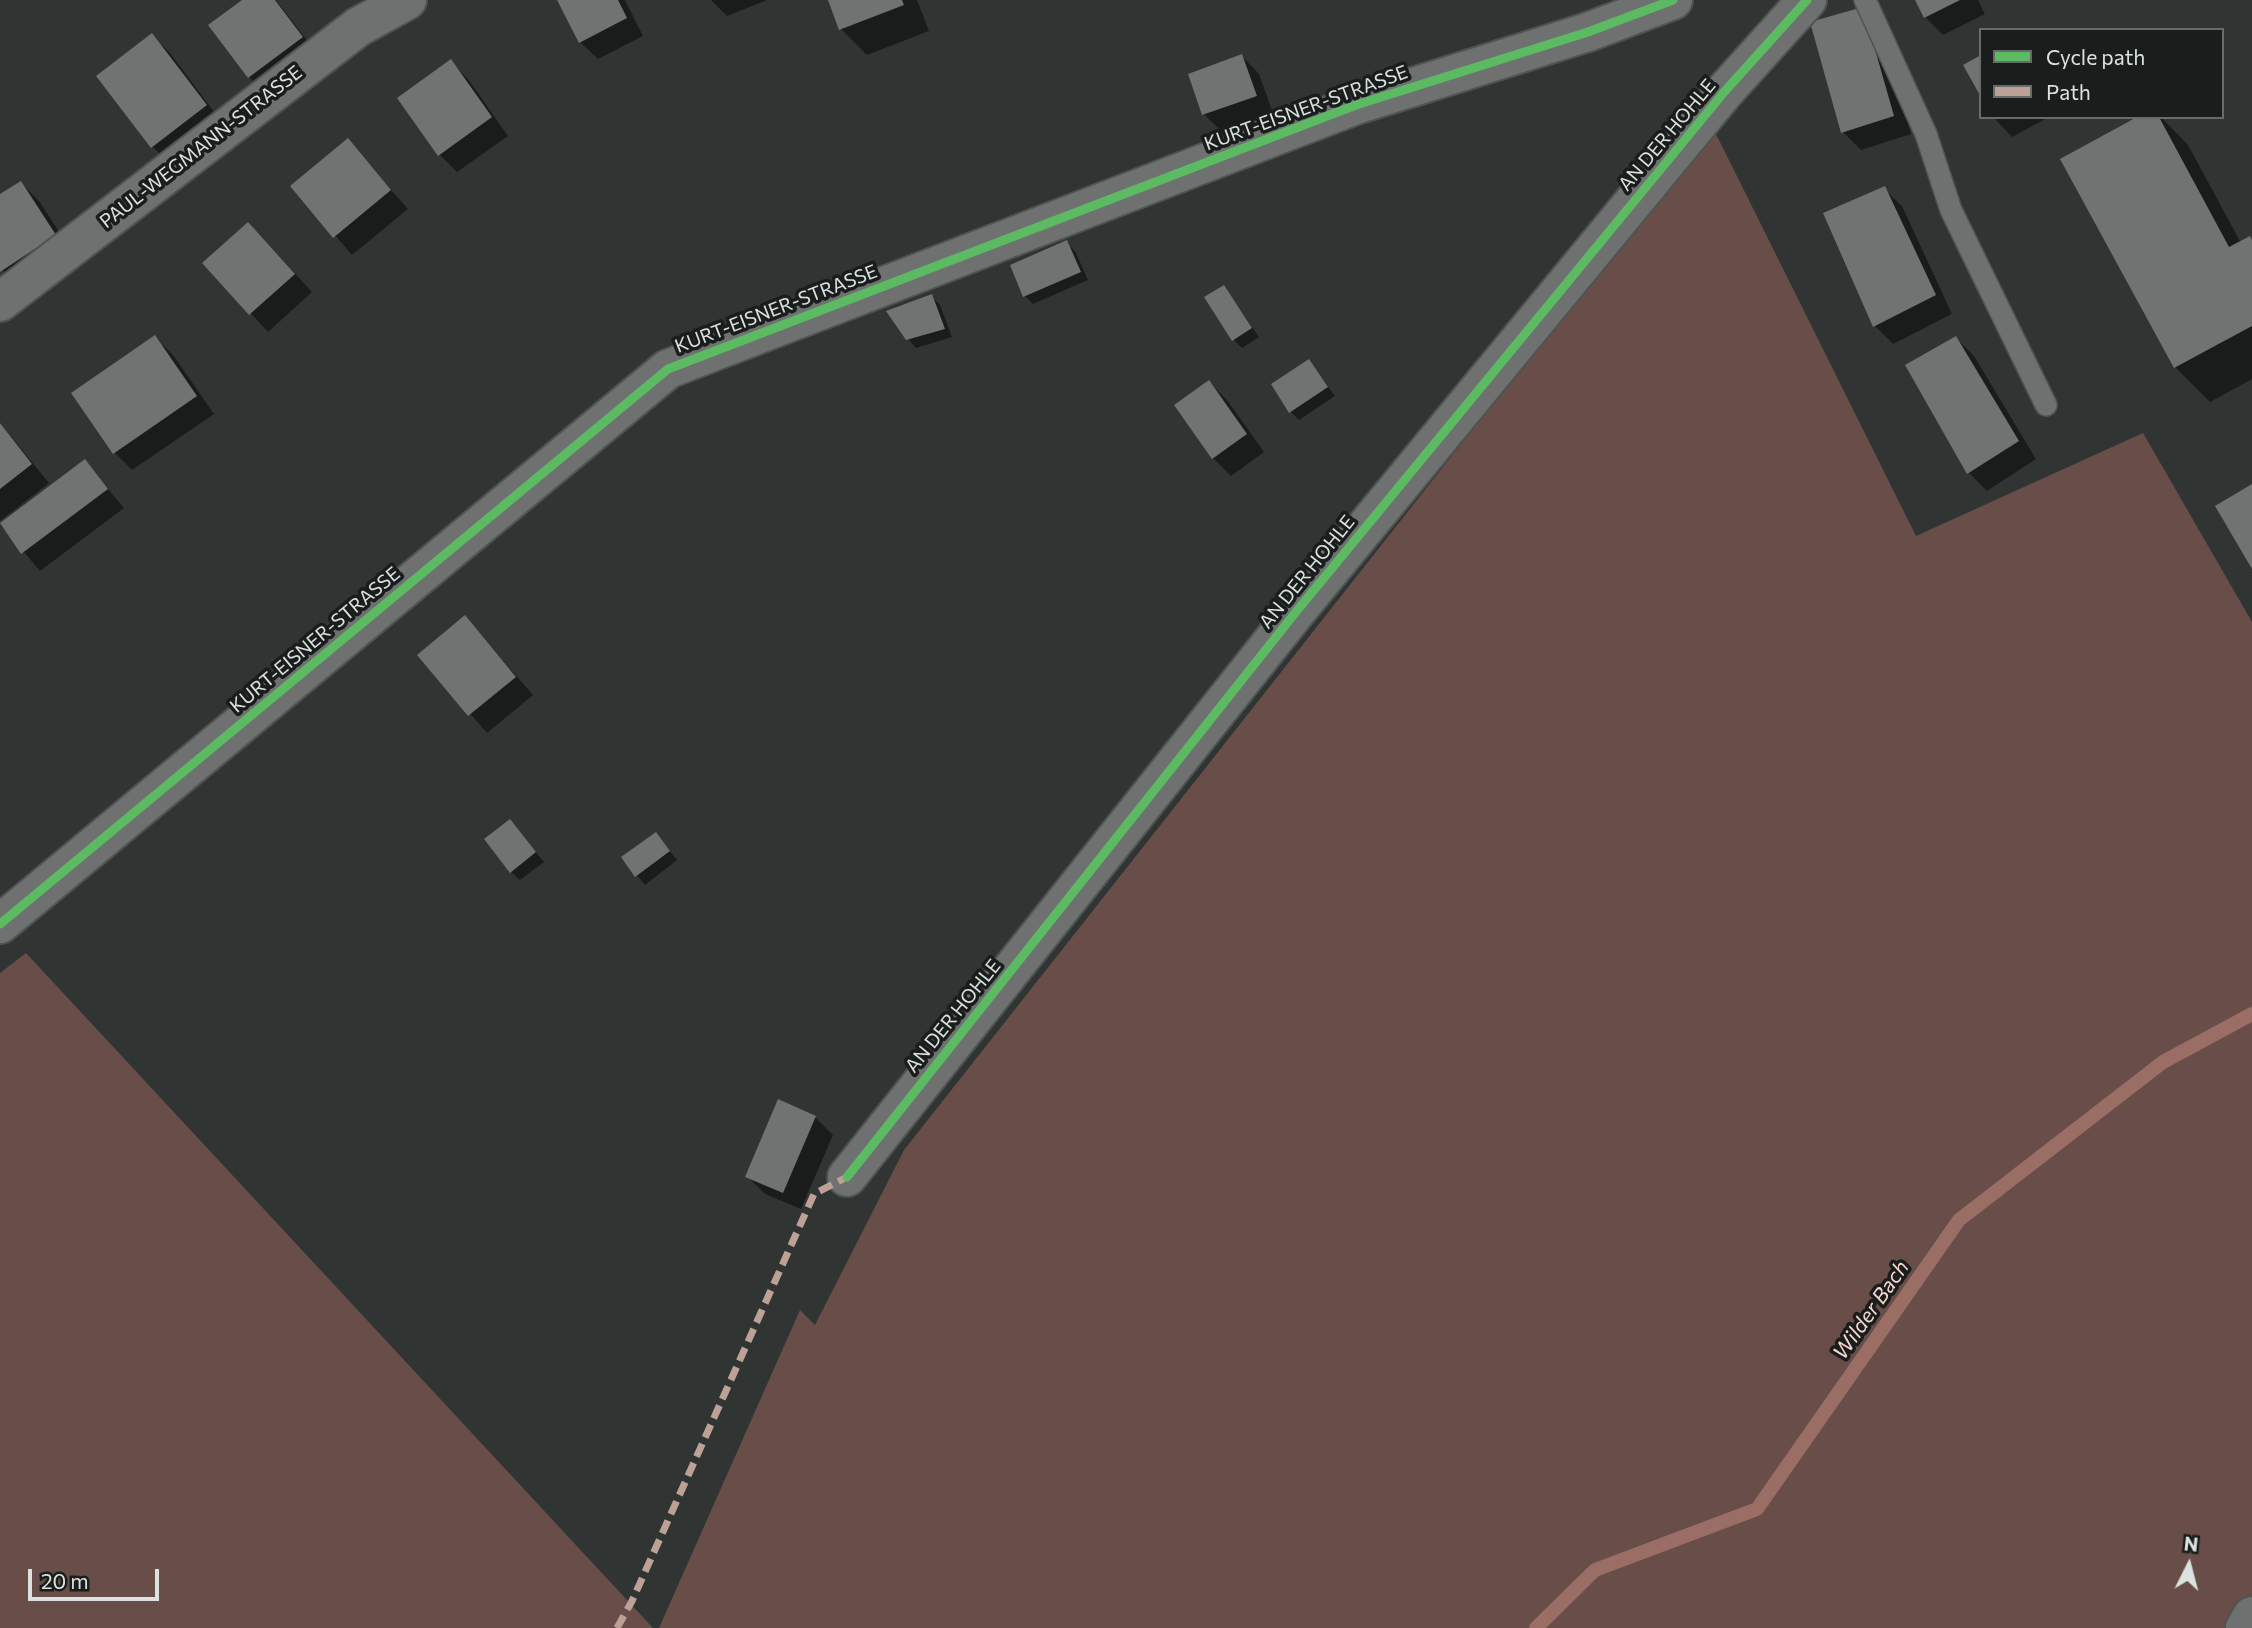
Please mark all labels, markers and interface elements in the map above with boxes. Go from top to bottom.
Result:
legend [1979,28,2224,119]
text: Cycle path [2046,44,2145,69]
street label: PAUL-WEGMANN-STRASSE [95,61,307,233]
street label: KURT-EISNER-STRASSE [1201,61,1411,155]
street label: AN DER HOHLE [1614,74,1720,196]
text: Path [2046,79,2091,104]
street label: KURT-EISNER-STRASSE [672,260,880,358]
street label: AN DER HOHLE [1254,511,1360,633]
street label: KURT-EISNER-STRASSE [225,562,405,718]
street label: AN DER HOHLE [900,955,1006,1077]
water label: Wilder Bach [1828,1256,1914,1364]
north arrow [2154,1530,2224,1600]
text: N [2183,1531,2200,1556]
scale bar [32,1554,163,1598]
text: 20 m [41,1568,89,1593]

